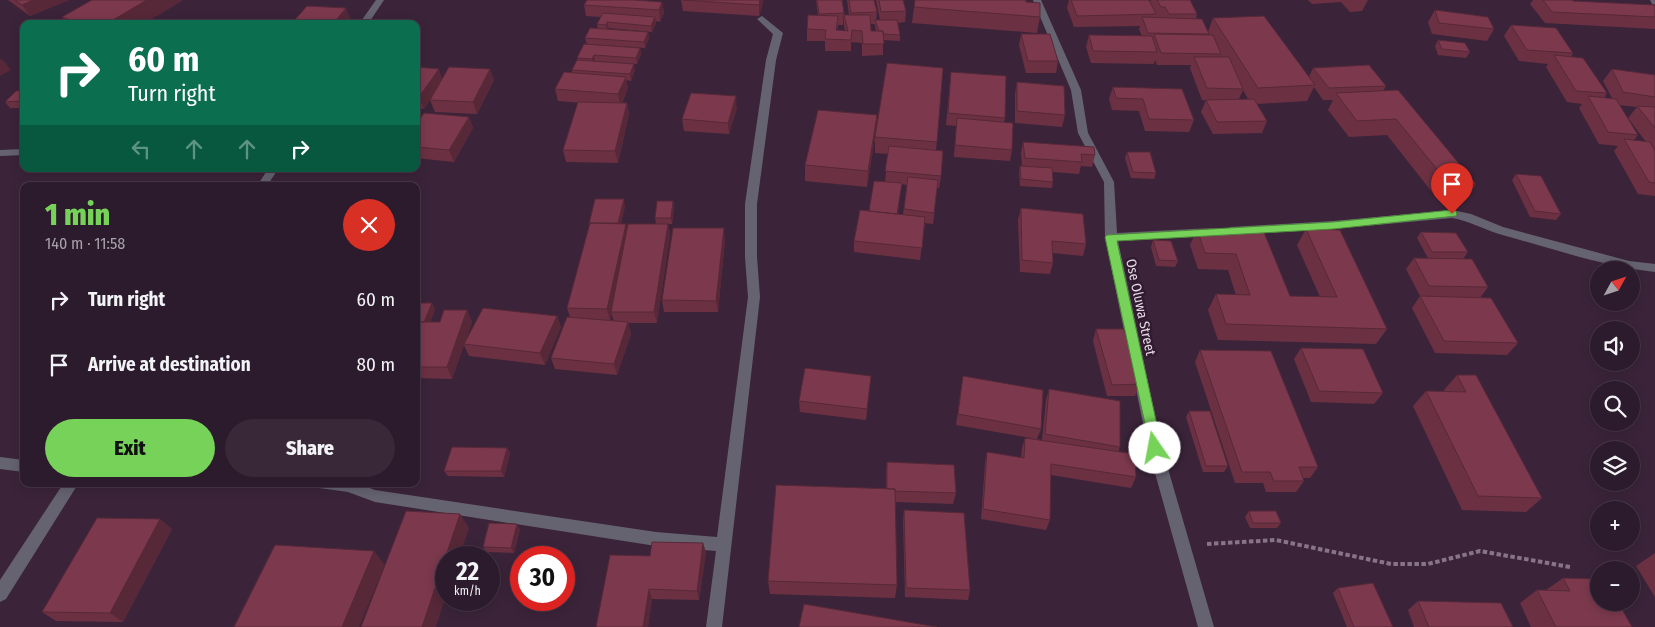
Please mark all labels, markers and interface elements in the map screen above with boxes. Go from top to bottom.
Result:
text: 60 m [128,38,199,80]
icon: right [45,40,110,105]
text: Turn right [128,80,216,107]
icon: left [127,135,155,163]
icon: ahead [180,135,208,163]
icon: ahead [233,135,261,163]
icon: right [286,135,314,163]
pin [1431,163,1473,214]
icon: arrive [1438,170,1466,198]
text: 1 min [45,197,110,233]
button: close [343,199,395,251]
text: 140 m · 11:58 [45,234,125,253]
street label: Ose Oluwa Street [1122,257,1159,357]
north arrow [1590,261,1640,311]
map controls [1590,261,1640,611]
icon: right [45,286,73,314]
text: Turn right [88,288,165,311]
text: 60 m [357,288,395,311]
button: sound [1590,321,1640,371]
icon: arrive [45,351,73,379]
text: Arrive at destination [88,353,251,376]
text: 80 m [357,353,395,376]
button: search [1590,381,1640,431]
button: Exit [45,419,215,477]
button: Share [225,419,395,477]
position arrow [1128,421,1180,473]
button: layers [1590,441,1640,491]
button: + [1590,501,1640,551]
speed limit sign: 30 [510,546,575,611]
text: 22 [456,557,479,587]
button: − [1590,561,1640,611]
text: km/h [454,584,481,598]

